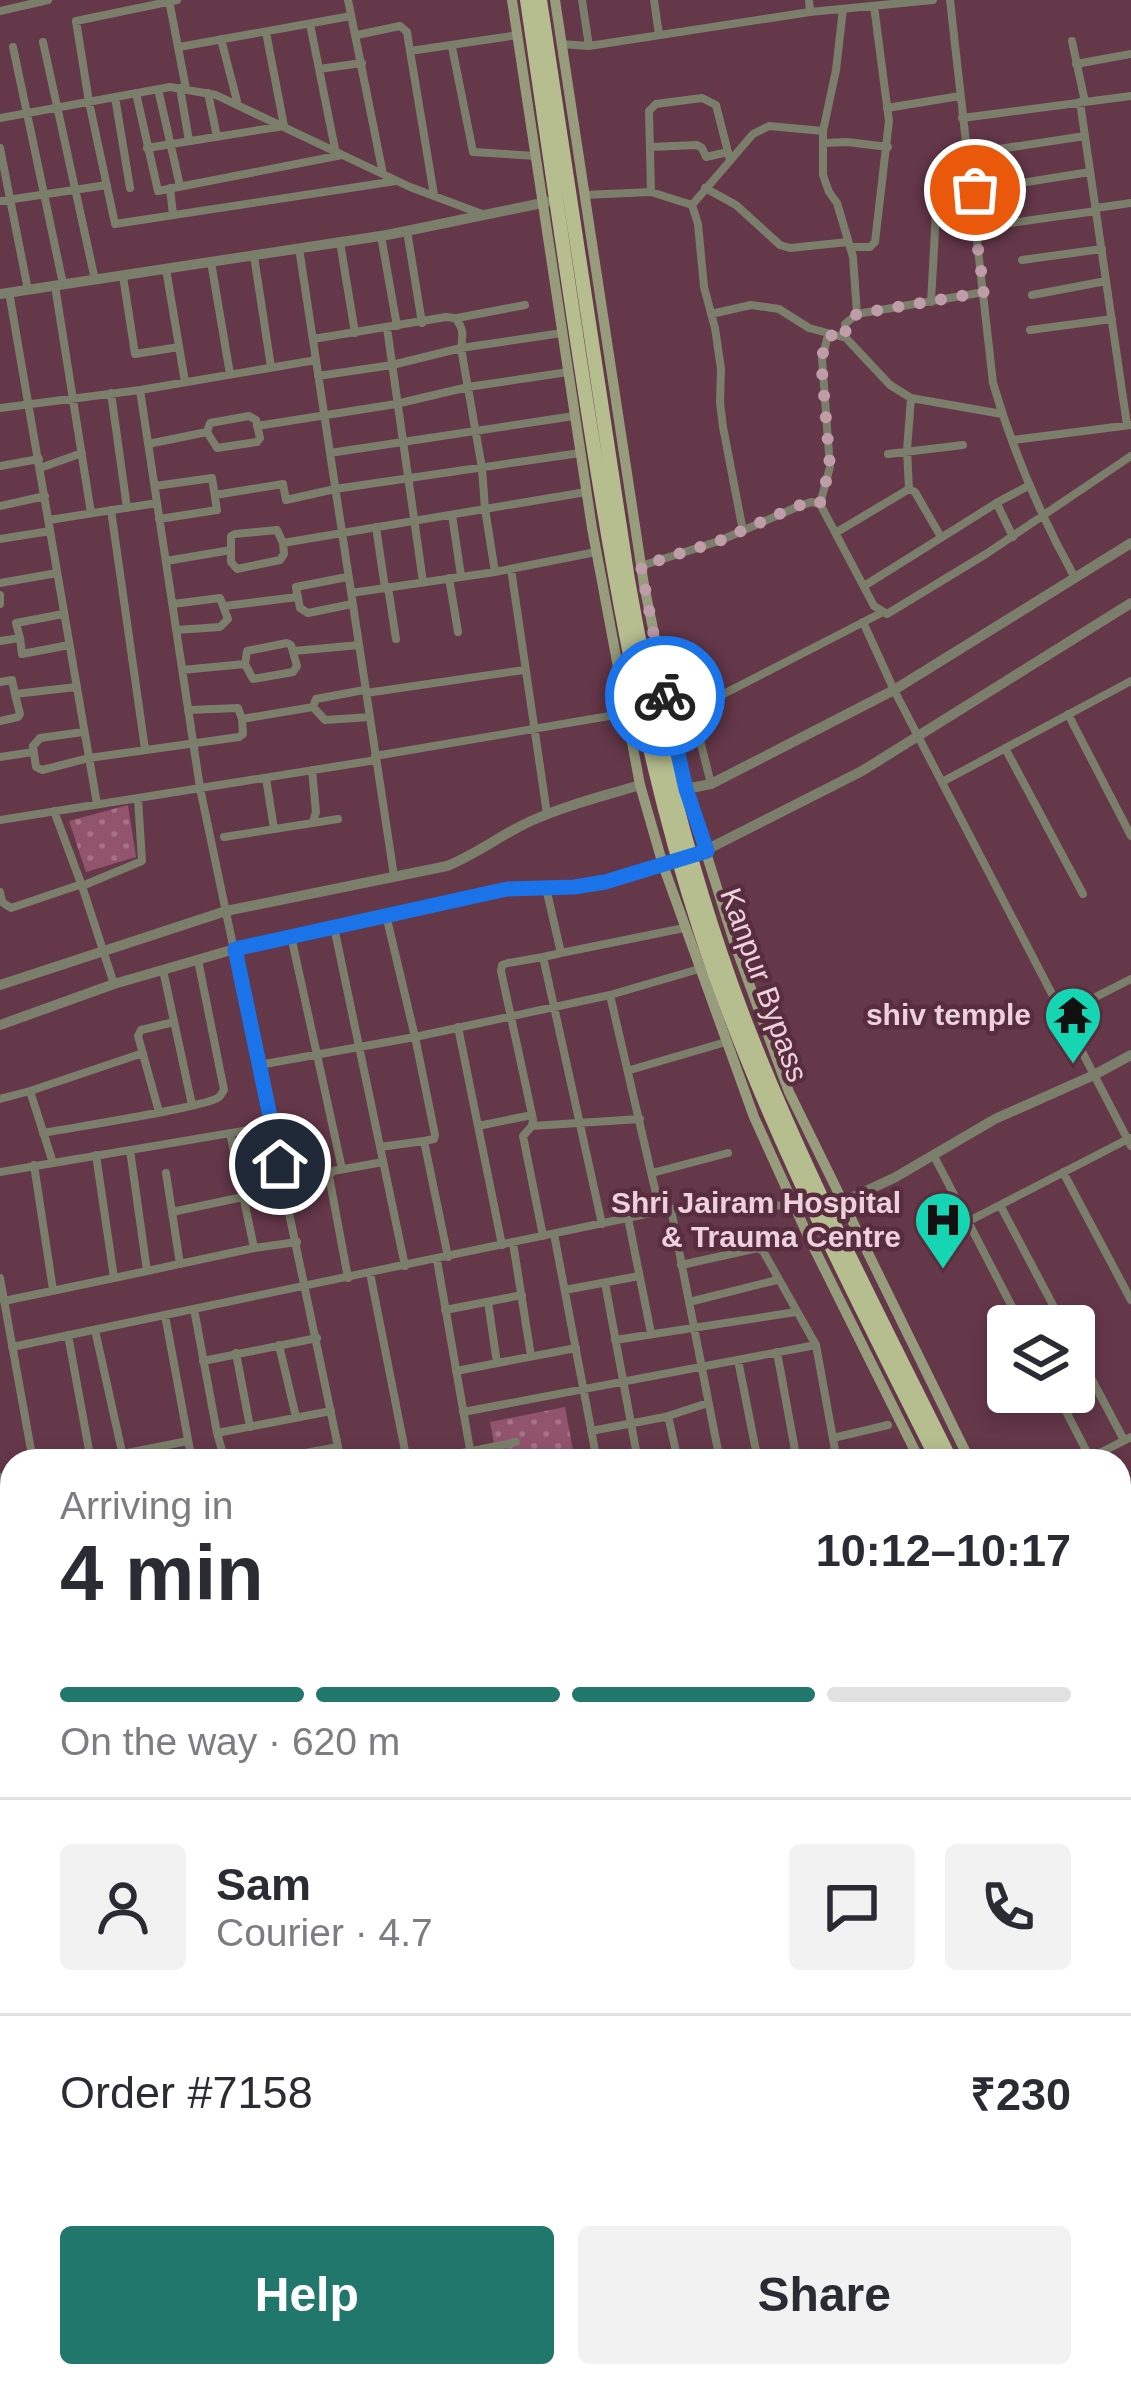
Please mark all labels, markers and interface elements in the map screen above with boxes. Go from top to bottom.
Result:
pin [924,139,1026,241]
icon: bag [942,157,1008,223]
courier [605,636,725,756]
icon: bike [632,663,698,729]
street label: Kanpur Bypass [714,884,815,1086]
temple icon: shiv temple [1042,984,1104,1066]
place label: shiv temple [866,998,1031,1031]
pin [229,1113,331,1215]
icon: home [247,1131,313,1197]
place label: Shri Jairam Hospital & Trauma Centre [611,1186,901,1253]
hospital icon: Shri Jairam Hospital & Trauma Centre [912,1189,974,1271]
map controls [987,1305,1095,1413]
button: layers [987,1305,1095,1413]
text: Arriving in [60,1484,233,1527]
text: 10:12–10:17 [816,1525,1071,1576]
text: 4 min [60,1529,264,1617]
text: On the way · 620 m [60,1720,400,1763]
button: person [60,1844,186,1970]
button: chat [789,1844,915,1970]
button: phone [945,1844,1071,1970]
text: Sam [216,1859,311,1910]
text: Courier · 4.7 [216,1911,433,1954]
text: Order #7158 [60,2067,313,2118]
text: ₹230 [970,2069,1071,2120]
button: Help [60,2226,554,2364]
button: Share [578,2226,1071,2364]

